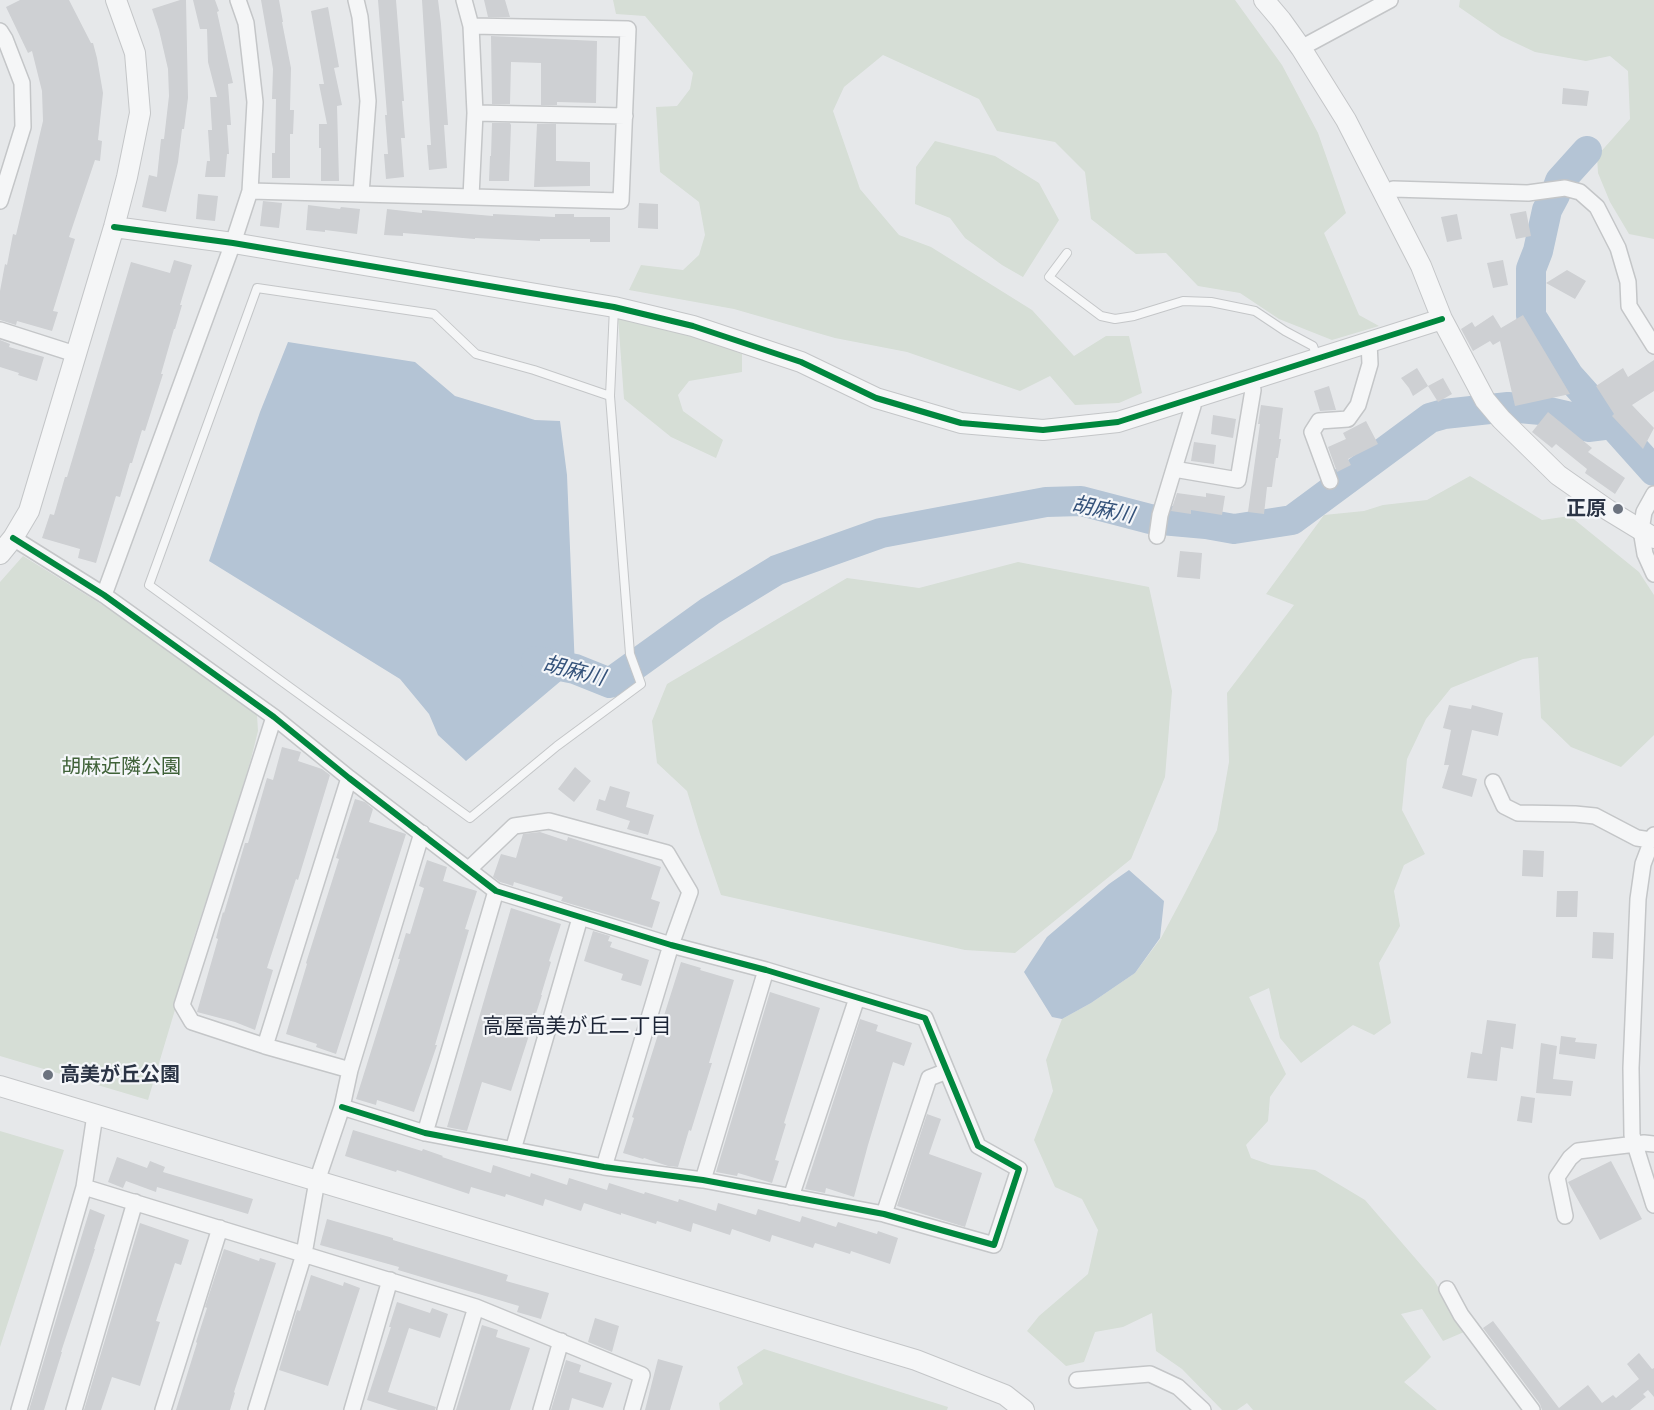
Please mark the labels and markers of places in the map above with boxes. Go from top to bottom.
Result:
place label: 正原 [1566,497,1606,521]
marker: 正原 [1611,502,1625,516]
place label: 高美が丘公園 [60,1063,180,1087]
marker: 高美が丘公園 [41,1068,55,1082]

